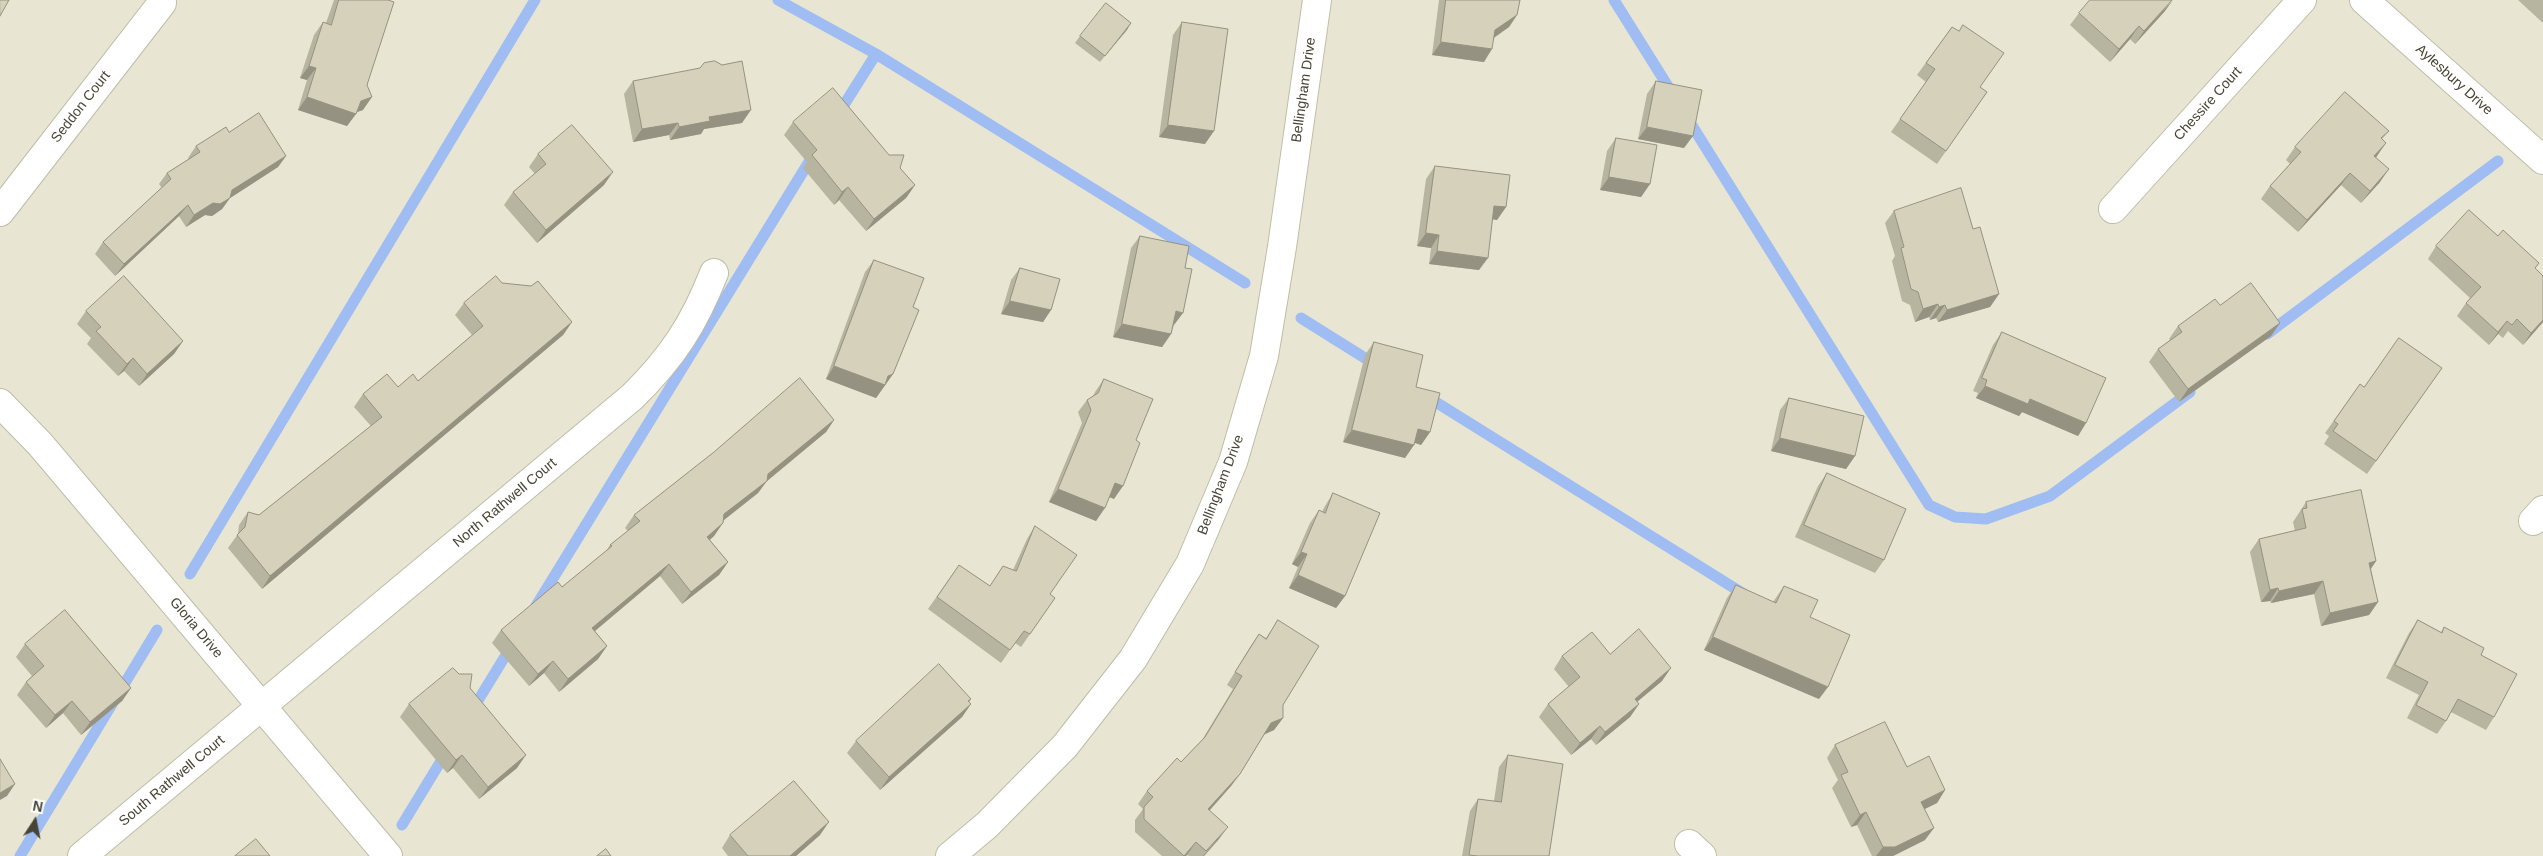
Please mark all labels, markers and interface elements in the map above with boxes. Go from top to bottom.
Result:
street label: Bellingham Drive [1288,36,1320,144]
street label: Aylesbury Drive [2412,41,2496,119]
street label: Chessire Court [2171,64,2245,144]
street label: Seddon Court [48,68,114,146]
street label: Bellingham Drive [1194,433,1248,537]
street label: North Rathwell Court [450,455,560,551]
street label: Gloria Drive [166,594,226,662]
street label: South Rathwell Court [116,732,228,830]
north arrow [10,796,60,846]
text: N [31,797,44,815]

